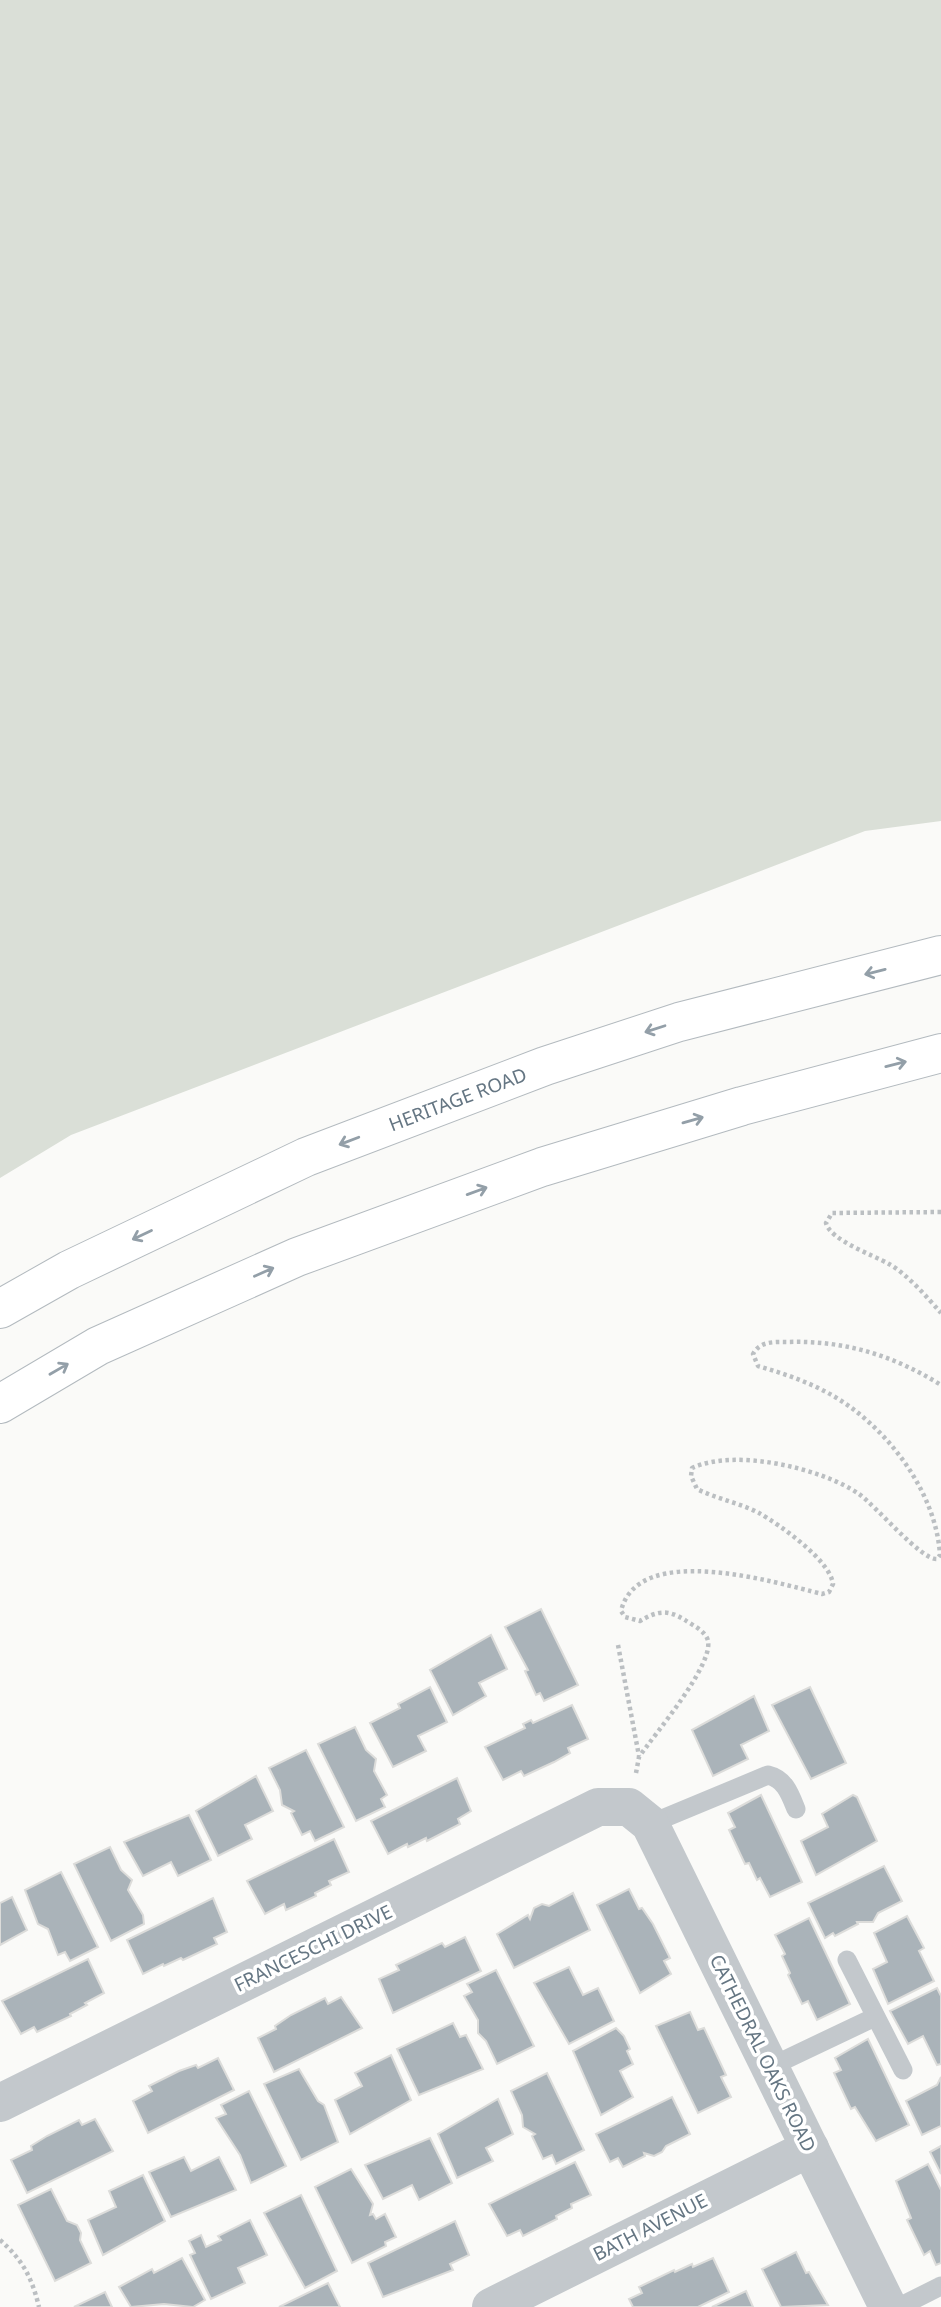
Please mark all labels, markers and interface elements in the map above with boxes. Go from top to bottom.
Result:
one-way arrow [864,966,887,979]
one-way arrow [644,1024,666,1037]
one-way arrow [884,1057,907,1070]
street label: HERITAGE ROAD [385,1061,530,1137]
one-way arrow [682,1113,704,1126]
one-way arrow [339,1136,361,1148]
one-way arrow [465,1184,487,1196]
one-way arrow [132,1229,153,1242]
one-way arrow [253,1265,275,1278]
one-way arrow [48,1362,69,1375]
street label: FRANCESCHI DRIVE [230,1898,396,1998]
street label: CATHEDRAL OAKS ROAD [704,1950,822,2156]
street label: BATH AVENUE [588,2187,712,2267]

